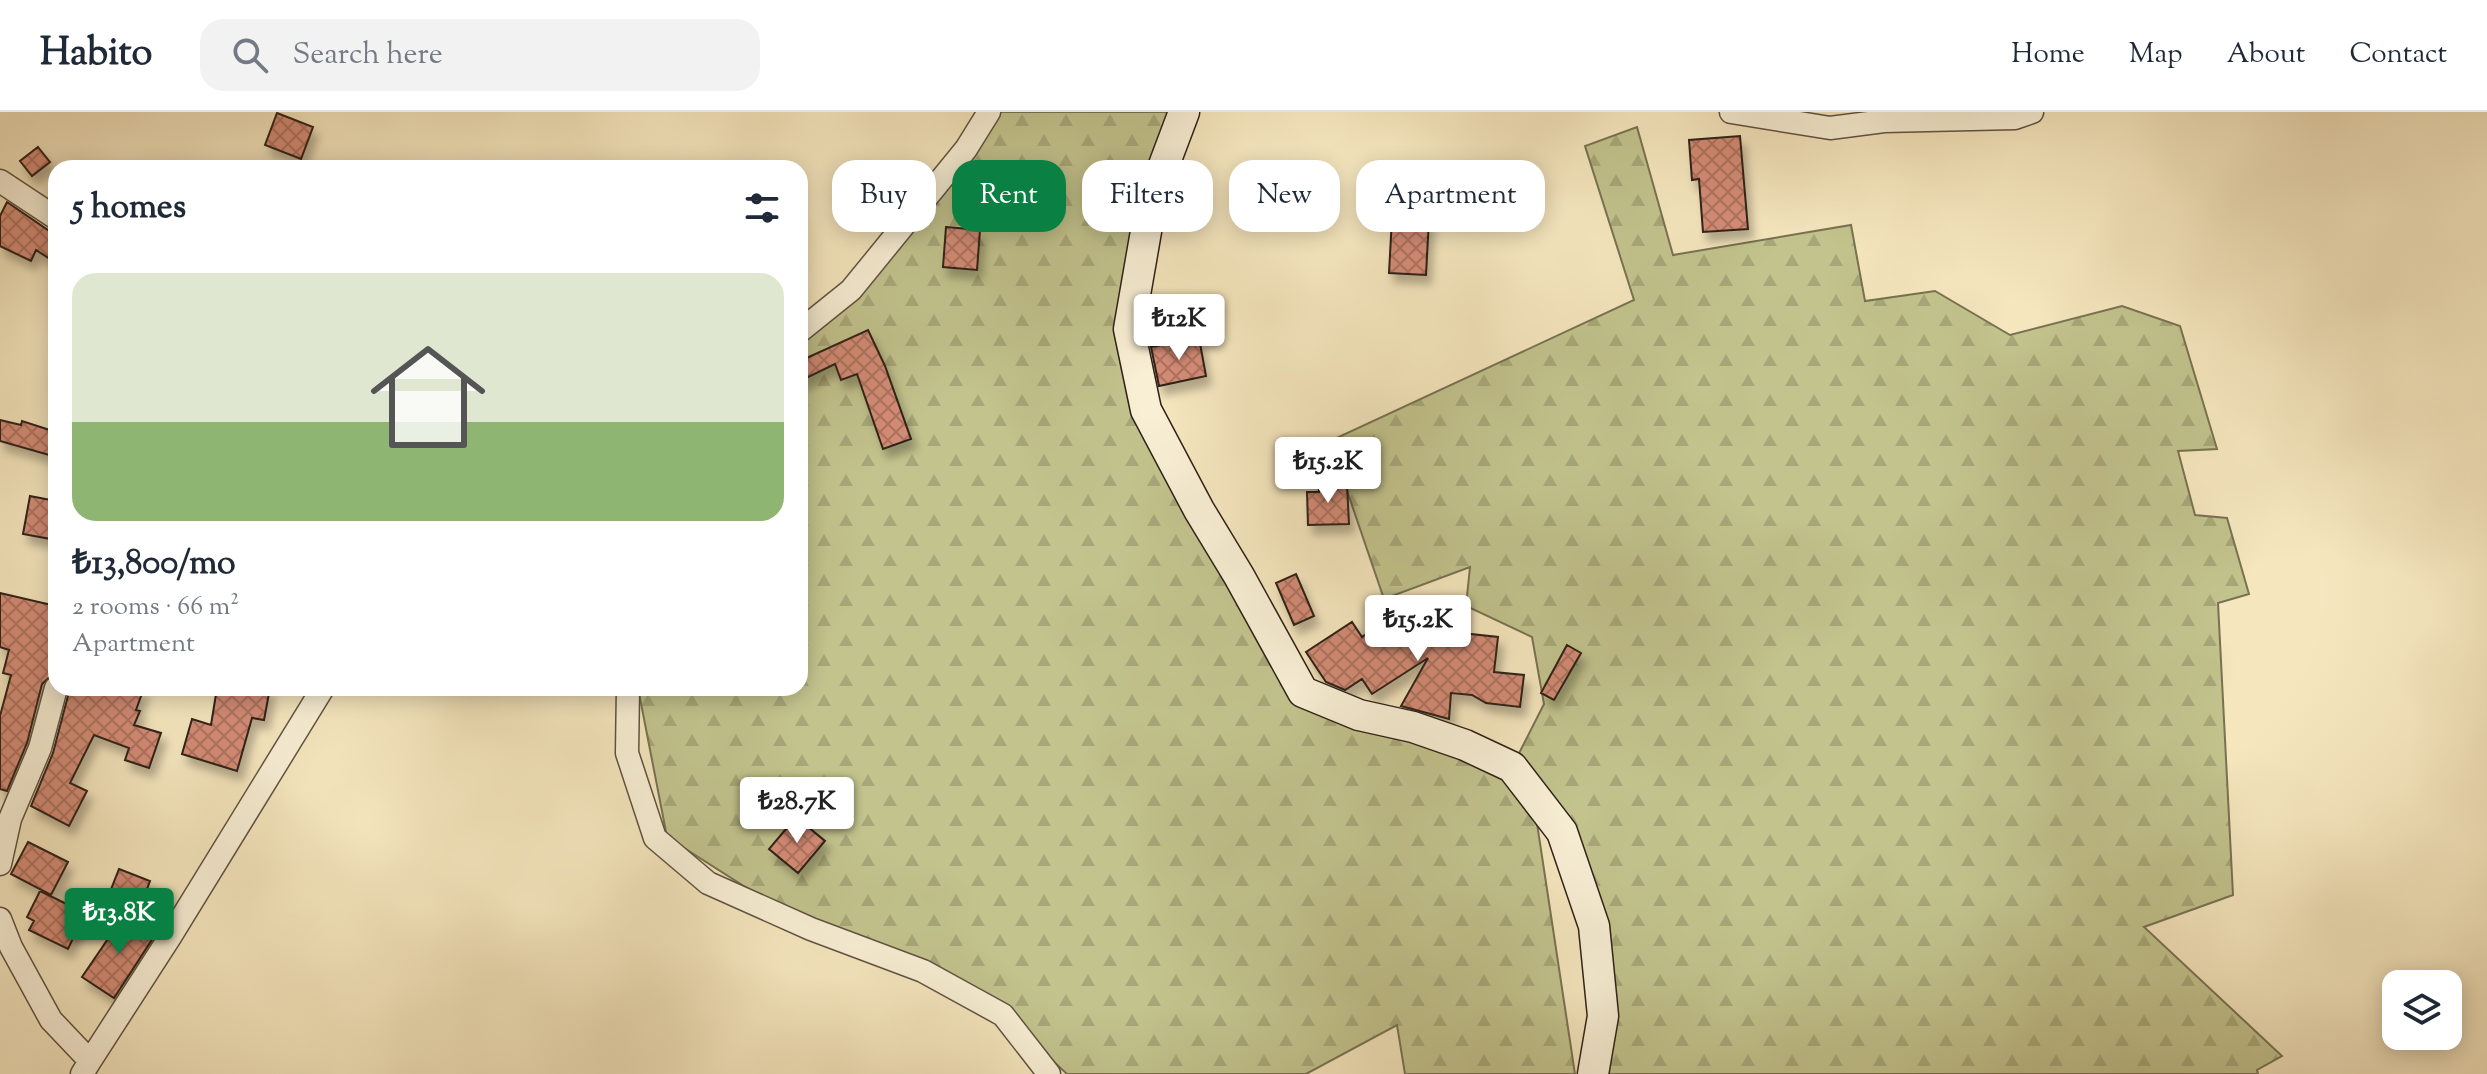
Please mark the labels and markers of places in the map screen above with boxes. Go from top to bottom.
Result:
pin: ₺12K [1132,294,1226,362]
pin: ₺15.2K [1263,437,1393,505]
pin: ₺15.2K [1353,595,1483,663]
pin: ₺28.7K [732,777,862,845]
pin: ₺13.8K [54,888,184,956]

